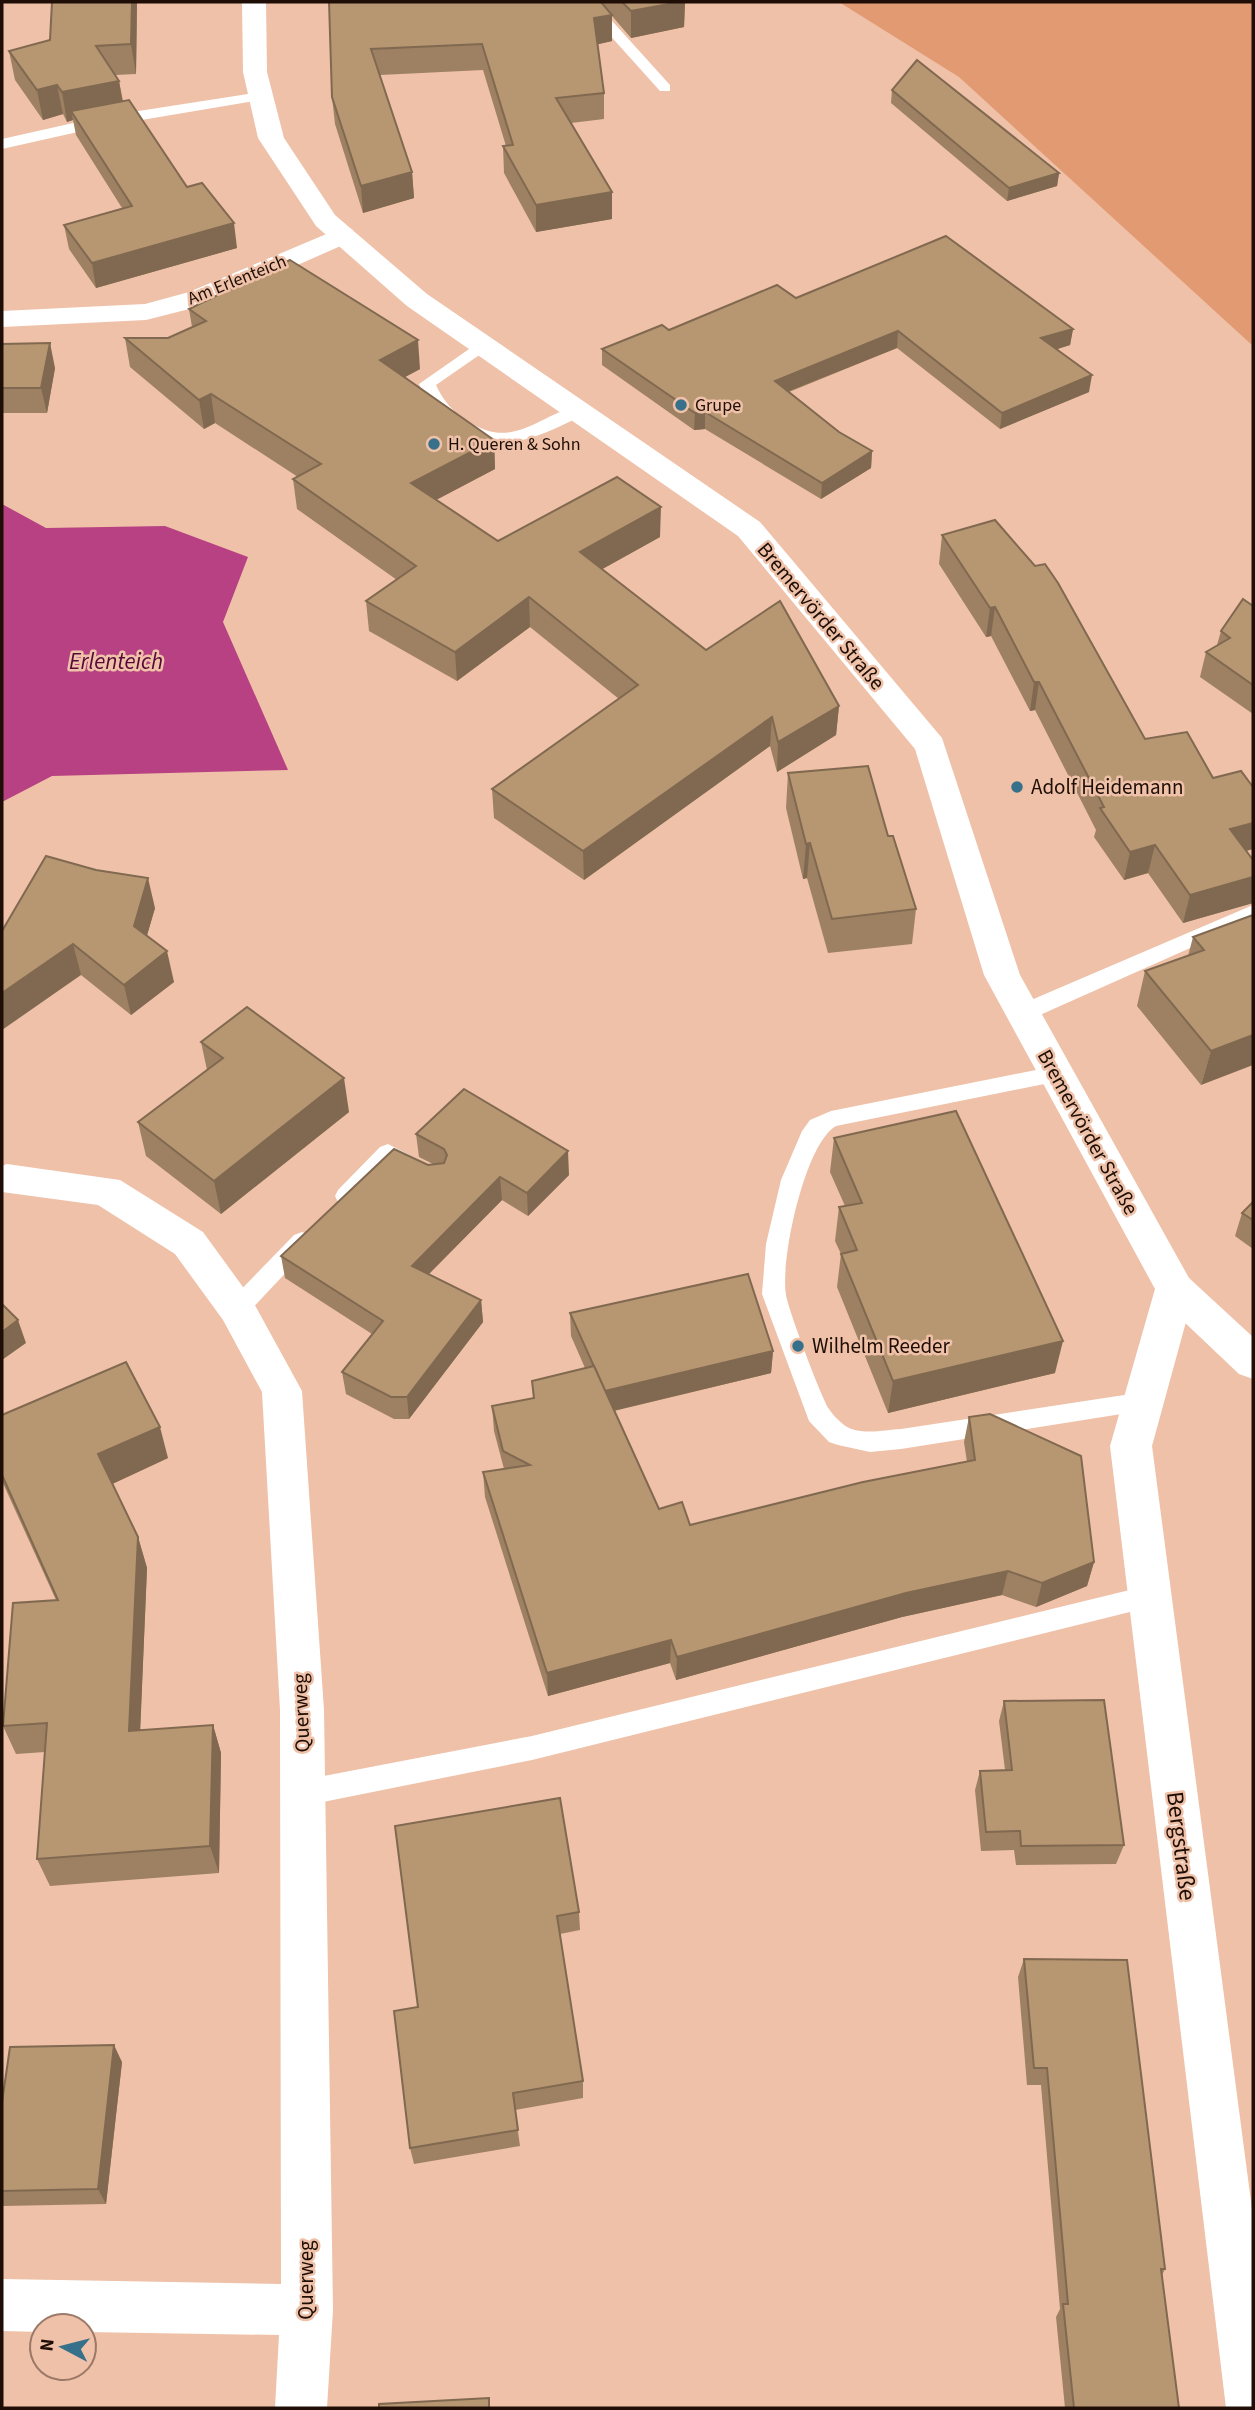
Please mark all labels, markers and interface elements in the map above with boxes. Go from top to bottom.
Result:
street label: Am Erlenteich [184,249,290,311]
place label: Grupe [695,393,741,418]
marker: Grupe [673,397,689,413]
place label: H. Queren & Sohn [448,432,581,457]
marker: H. Queren & Sohn [426,436,442,452]
street label: Bremervörder Straße [750,536,892,696]
water label: Erlenteich [69,645,163,678]
place label: Adolf Heidemann [1031,772,1183,802]
marker: Adolf Heidemann [1009,779,1025,795]
street label: Bremervörder Straße [1030,1044,1146,1220]
place label: Wilhelm Reeder [812,1331,950,1361]
marker: Wilhelm Reeder [790,1338,806,1354]
street label: Querweg [285,1672,317,1753]
street label: Bergstraße [1157,1790,1205,1902]
street label: Querweg [291,2240,321,2320]
north arrow [28,2312,98,2382]
text: N [33,2337,62,2353]

